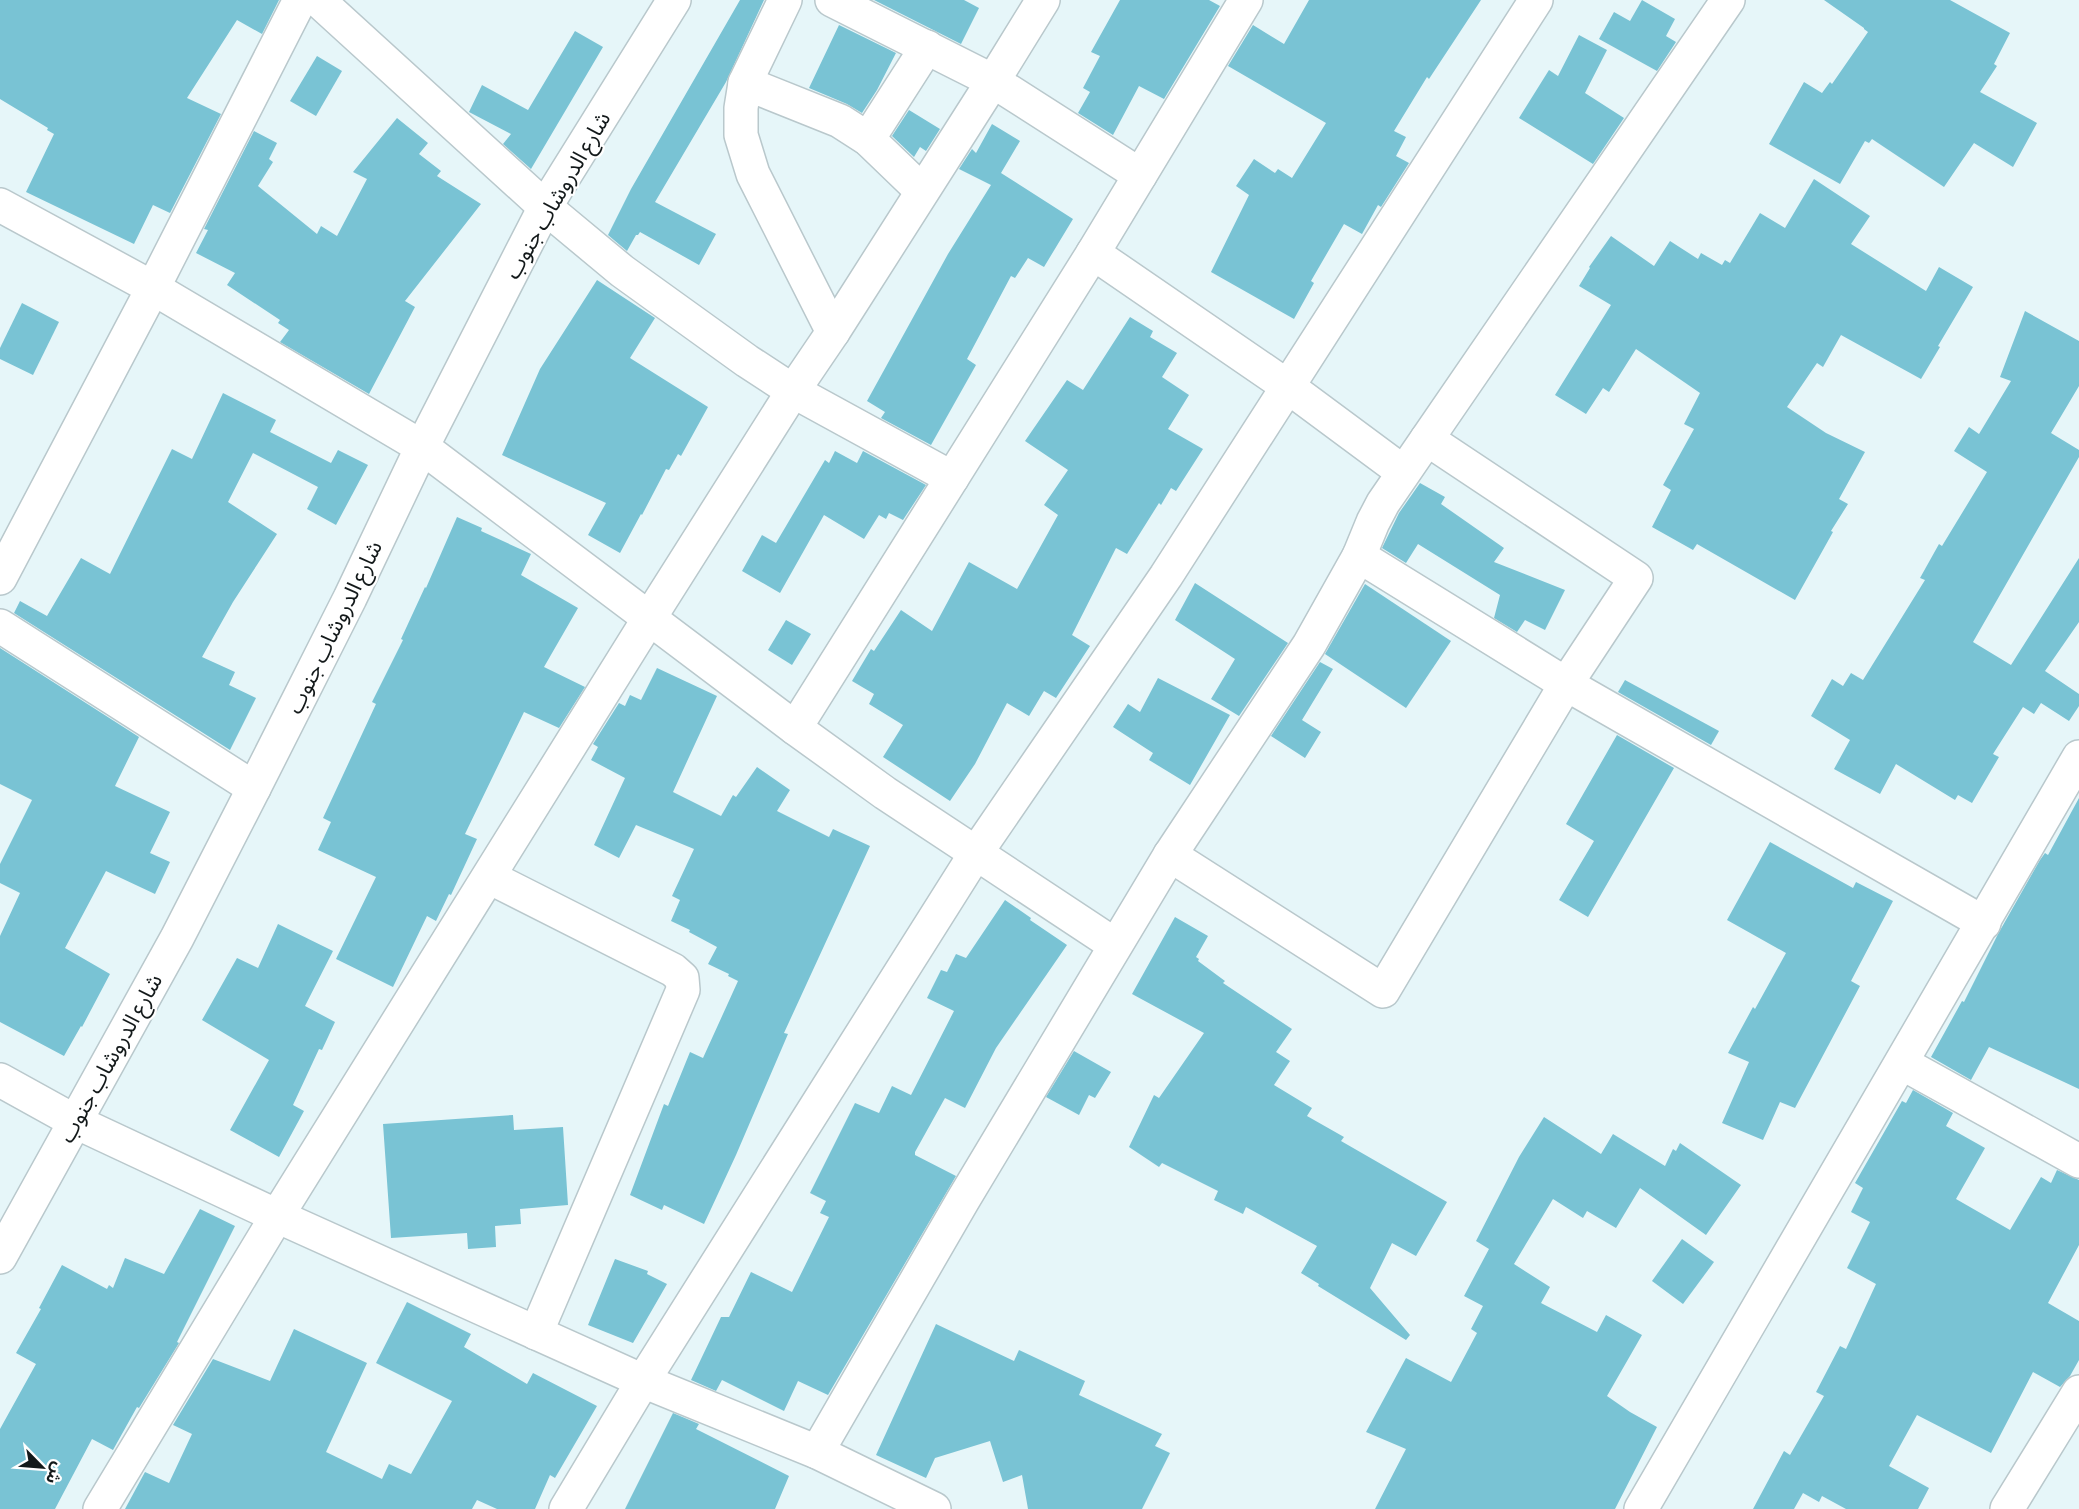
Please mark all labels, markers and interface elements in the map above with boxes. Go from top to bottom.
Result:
street label: شارع الدروشاب جنوب [501,108,619,285]
street label: شارع الدروشاب جنوب [284,538,391,719]
street label: شارع الدروشاب جنوب [55,971,171,1149]
north arrow [12,1437,72,1497]
text: ش [42,1459,67,1486]

